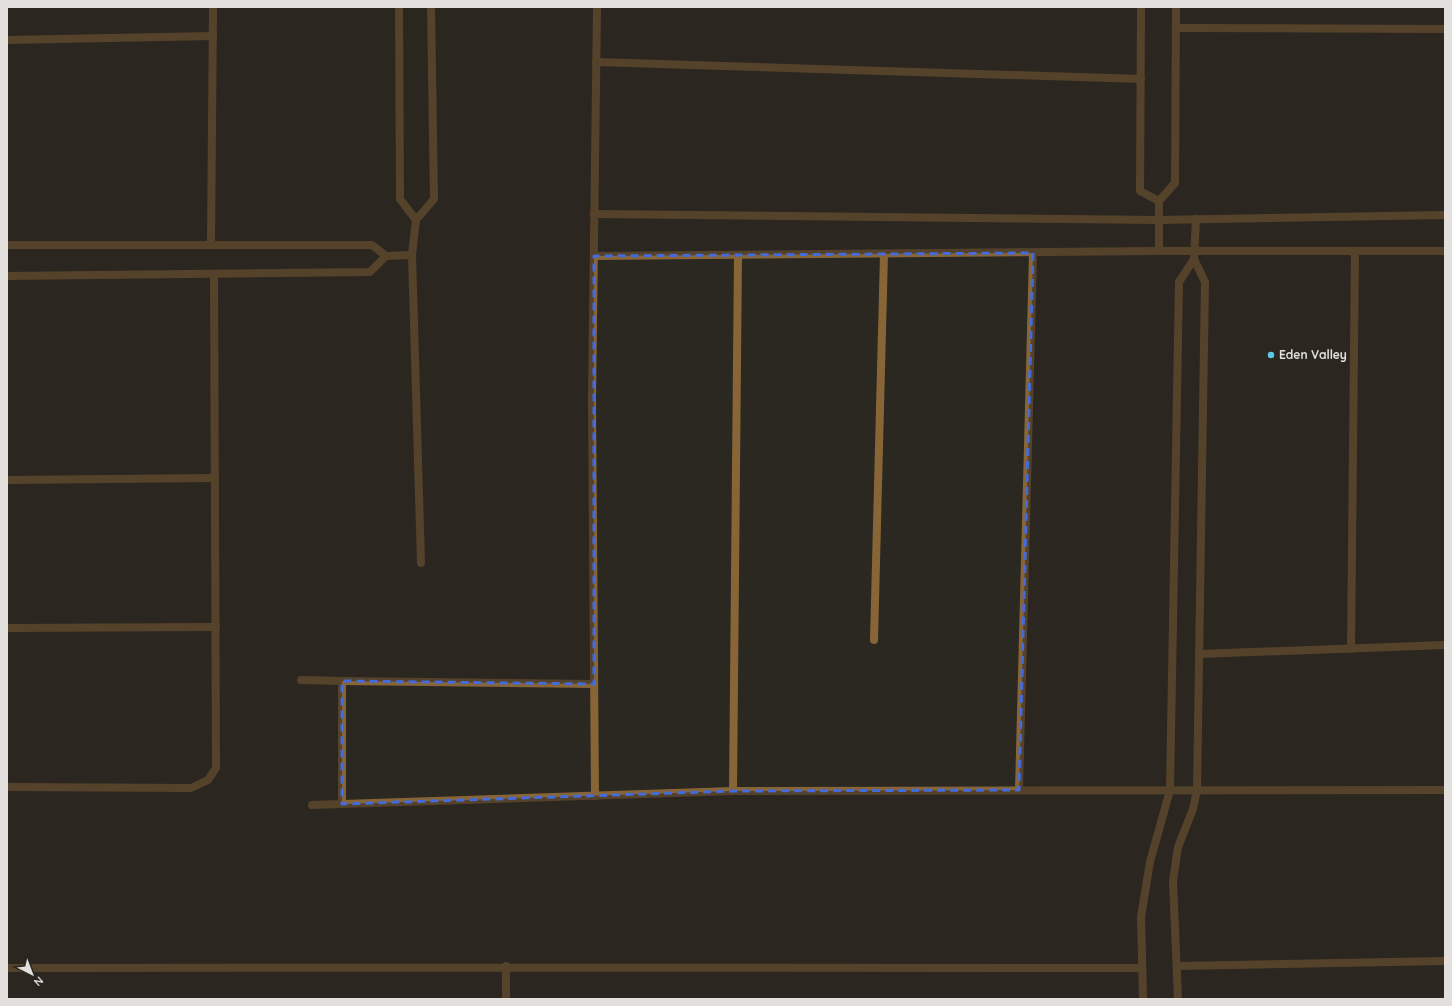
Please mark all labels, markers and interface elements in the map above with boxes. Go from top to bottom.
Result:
place label: Eden Valley [1279,347,1347,362]
marker: Eden Valley [1266,350,1276,360]
north arrow [12,954,52,994]
text: N [31,974,46,989]

